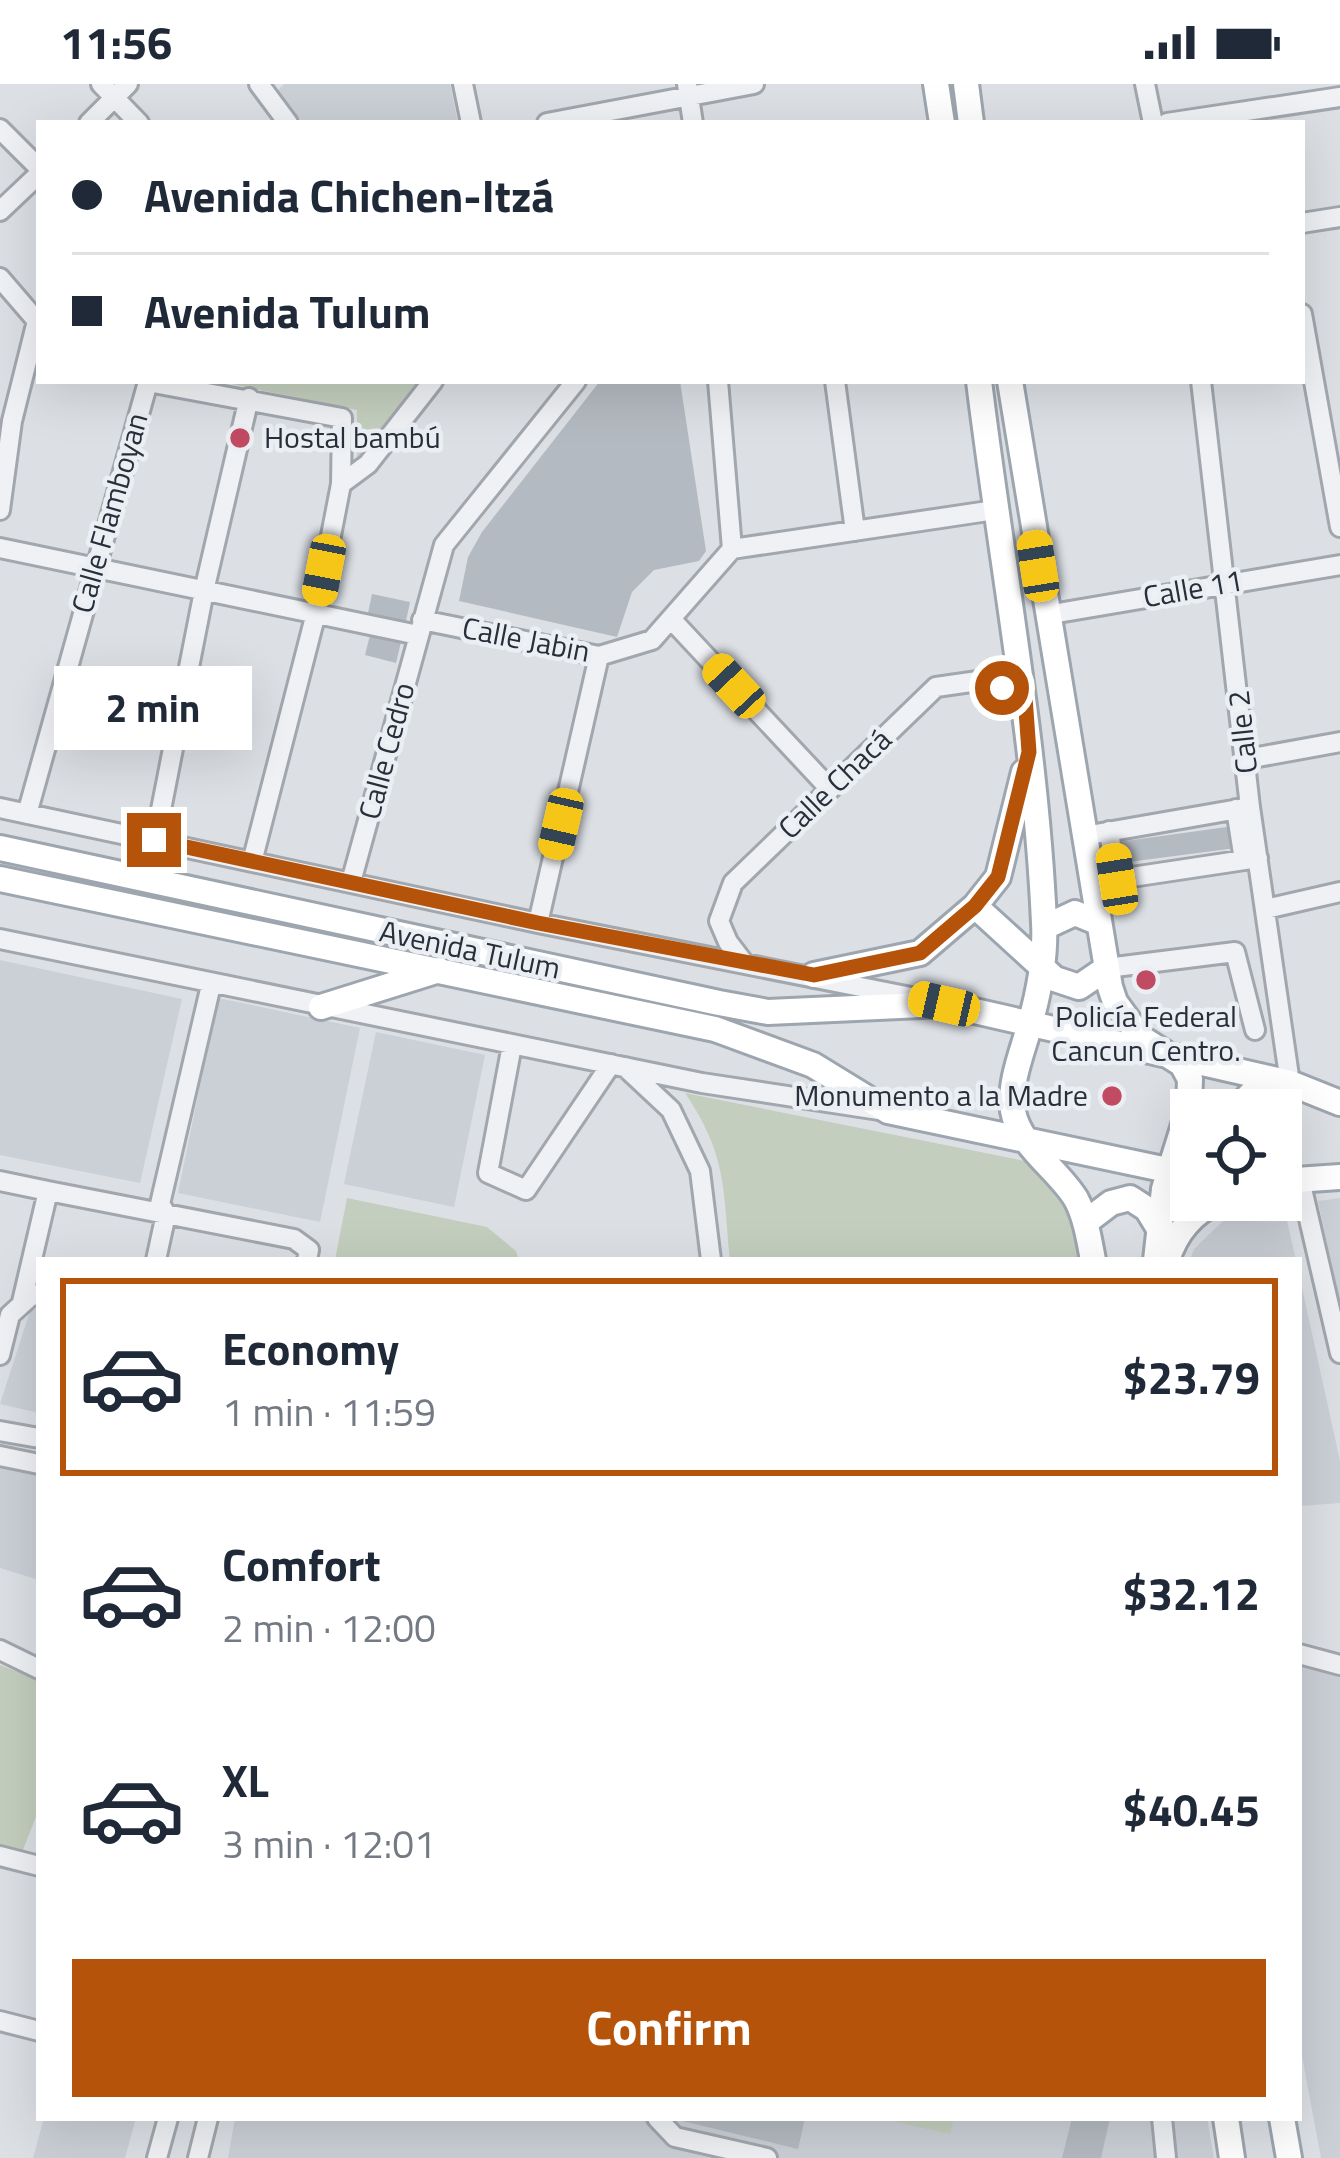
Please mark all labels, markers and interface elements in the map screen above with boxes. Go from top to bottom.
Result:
text: 11:56 [60,8,172,76]
text: Avenida Chichen-Itzá [144,161,554,229]
text: Avenida Tulum [144,277,431,345]
street label: Calle Flamboyan [58,407,160,618]
place label: Hostal bambú [264,414,441,460]
marker: Hostal bambú [227,425,253,451]
car [1015,528,1061,604]
car [299,531,349,609]
street label: Calle 11 [1139,557,1246,619]
street label: Calle Jabin [458,604,594,674]
car [696,647,772,725]
route start [975,661,1029,715]
callout: 2 min [55,666,253,750]
street label: Calle Cedro [346,677,426,824]
text: 2 min [106,678,200,737]
street label: Calle 2 [1215,688,1269,776]
street label: Calle Chacá [767,717,902,849]
car [535,785,587,863]
route end [127,813,181,867]
car [1094,841,1140,917]
street label: Avenida Tulum [375,907,565,991]
marker: Policía Federal Cancun Centro. [1133,967,1159,993]
car [905,978,983,1030]
place label: Policía Federal Cancun Centro. [1051,993,1241,1073]
place label: Monumento a la Madre [794,1072,1088,1118]
marker: Monumento a la Madre [1099,1083,1125,1109]
map controls [1170,1089,1302,1221]
button: locate [1170,1089,1302,1221]
text: Economy [222,1314,399,1382]
icon: car [78,1323,186,1431]
text: $23.79 [1122,1343,1260,1411]
text: 1 min · 11:59 [222,1382,436,1441]
text: Comfort [222,1530,381,1598]
icon: car [78,1539,186,1647]
text: $32.12 [1122,1559,1260,1627]
text: 2 min · 12:00 [222,1598,436,1657]
text: XL [222,1746,269,1814]
icon: car [78,1755,186,1863]
text: $40.45 [1122,1775,1260,1843]
text: 3 min · 12:01 [222,1814,436,1873]
button: Confirm [72,1959,1266,2097]

